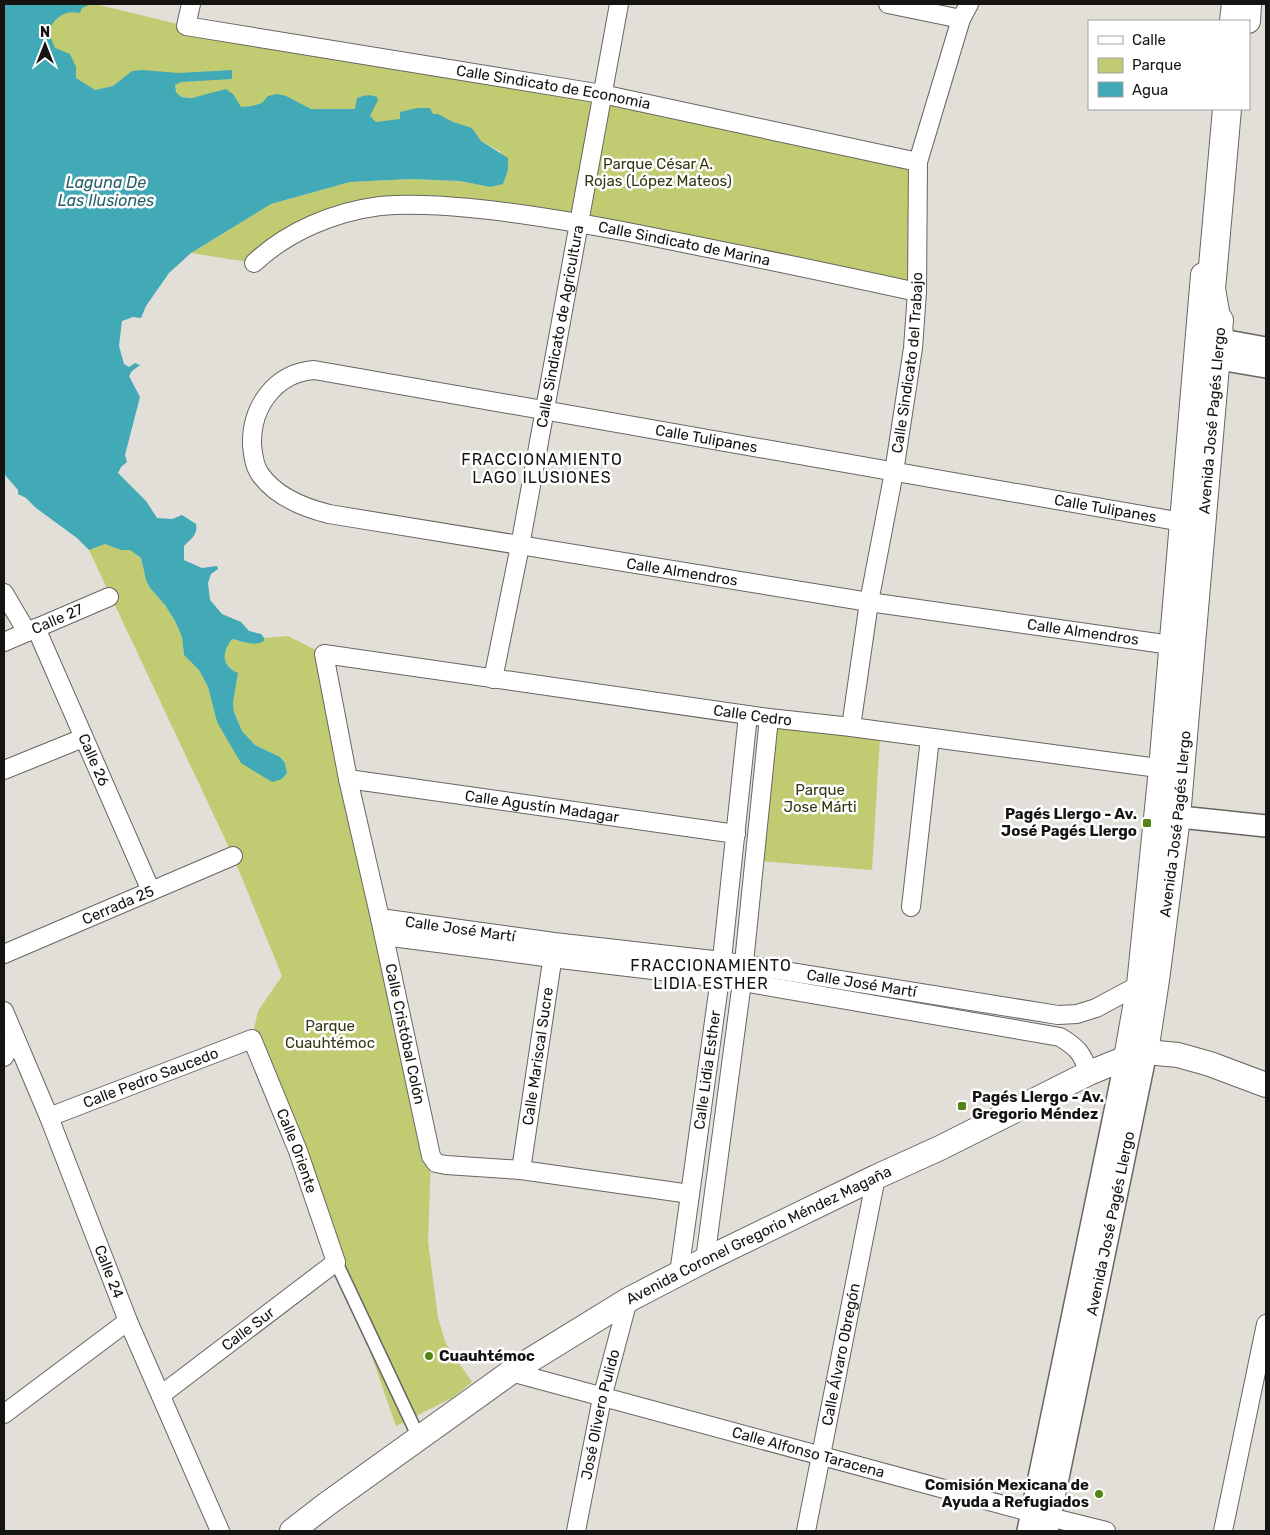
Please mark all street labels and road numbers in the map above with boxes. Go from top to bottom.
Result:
street label: Calle Sindicato de Economia [455,61,652,113]
street label: Calle Sindicato de Marina [597,218,772,270]
street label: Calle Sindicato de Agricultura [533,224,587,429]
street label: Calle Sindicato del Trabajo [888,272,926,454]
street label: Avenida José Pagés Llergo [1195,326,1229,515]
street label: Calle Tulipanes [654,421,759,457]
street label: Calle Tulipanes [1053,491,1158,526]
street label: Calle Almendros [625,554,739,590]
street label: Calle 27 [29,600,86,638]
street label: Calle Almendros [1026,615,1140,649]
street label: Calle Cedro [712,701,793,729]
street label: Avenida José Pagés Llergo [1156,730,1194,918]
street label: Calle 26 [74,731,113,789]
street label: Calle Agustín Madagar [464,787,621,826]
street label: Cerrada 25 [79,882,157,929]
street label: Calle José Martí [404,913,518,946]
street label: Calle Cristóbal Colón [381,962,429,1106]
street label: Calle José Martí [805,966,919,1001]
street label: Calle Mariscal Sucre [519,986,557,1127]
street label: Calle Lidia Esther [690,1009,724,1131]
street label: Calle Pedro Saucedo [81,1044,221,1112]
street label: Calle Oriente [273,1106,321,1195]
street label: Avenida José Pagés Llergo [1083,1130,1138,1317]
street label: Avenida Coronel Gregorio Méndez Magaña [623,1162,894,1308]
street label: Calle 24 [90,1242,127,1301]
street label: Calle Álvaro Obregón [818,1282,864,1427]
street label: Calle Sur [218,1303,278,1355]
street label: José Olivero Pulido [577,1347,624,1481]
street label: Calle Alfonso Taracena [730,1423,887,1482]

